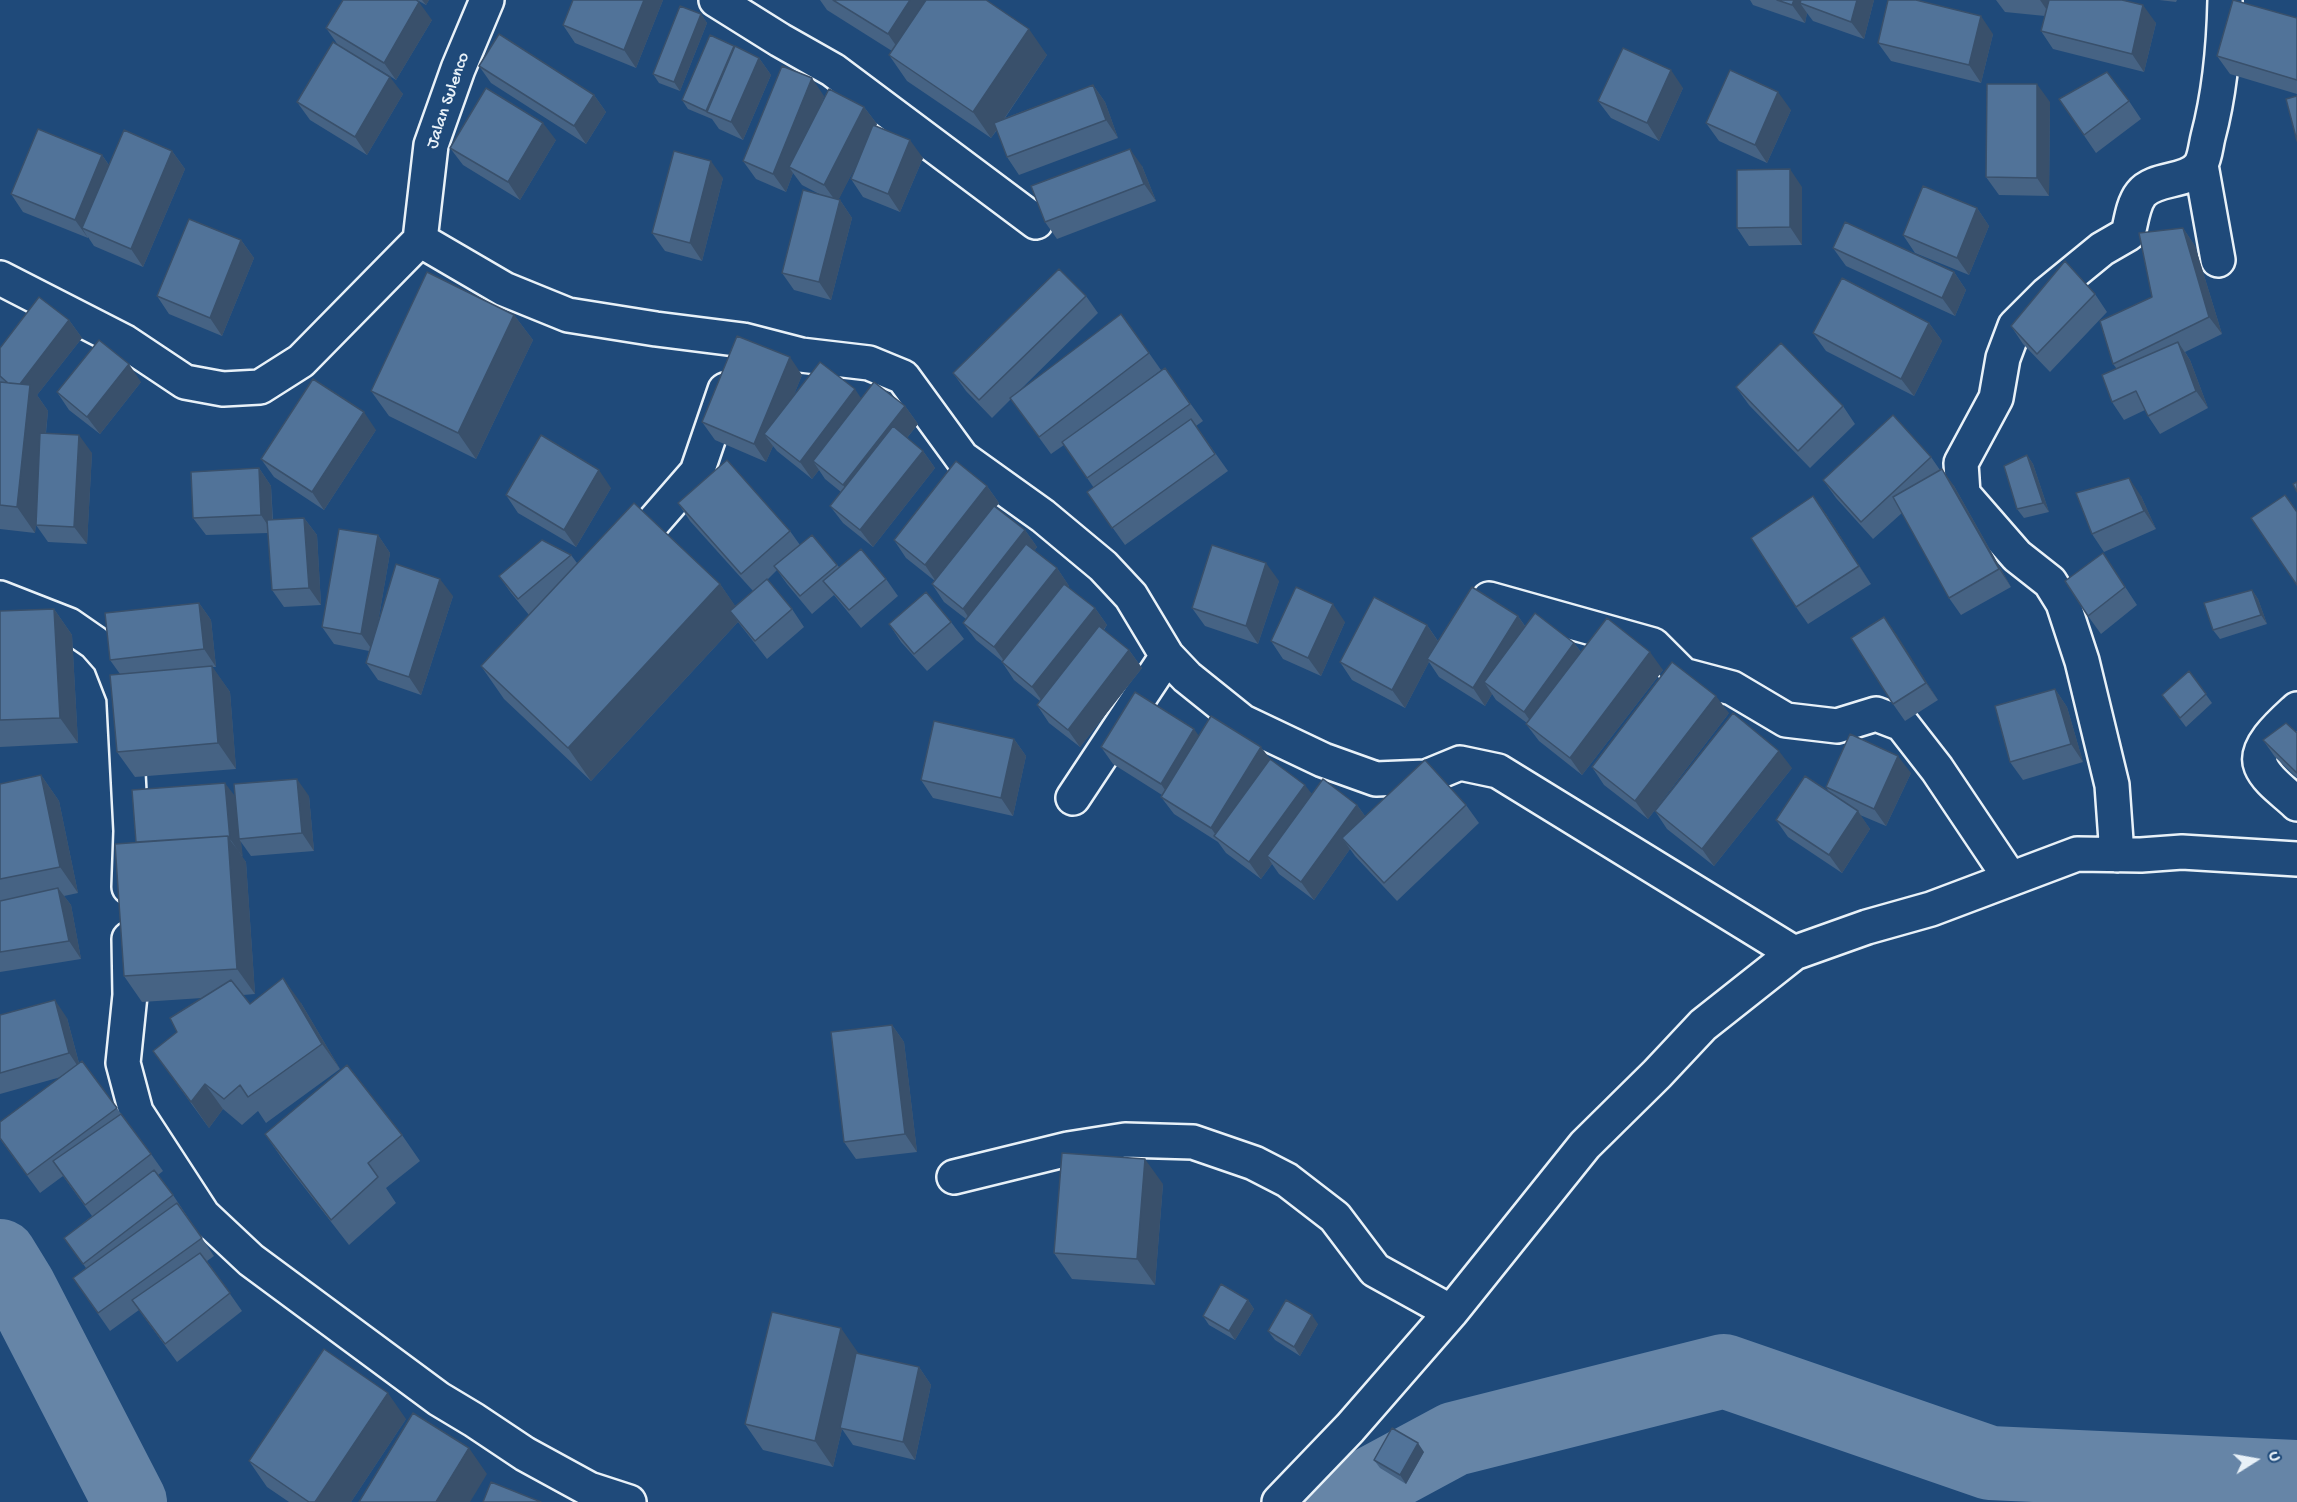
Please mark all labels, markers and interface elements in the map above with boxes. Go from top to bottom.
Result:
street label: Jalan Sulenco [422,50,476,152]
north arrow [2225,1430,2285,1490]
text: U [2263,1450,2283,1463]

